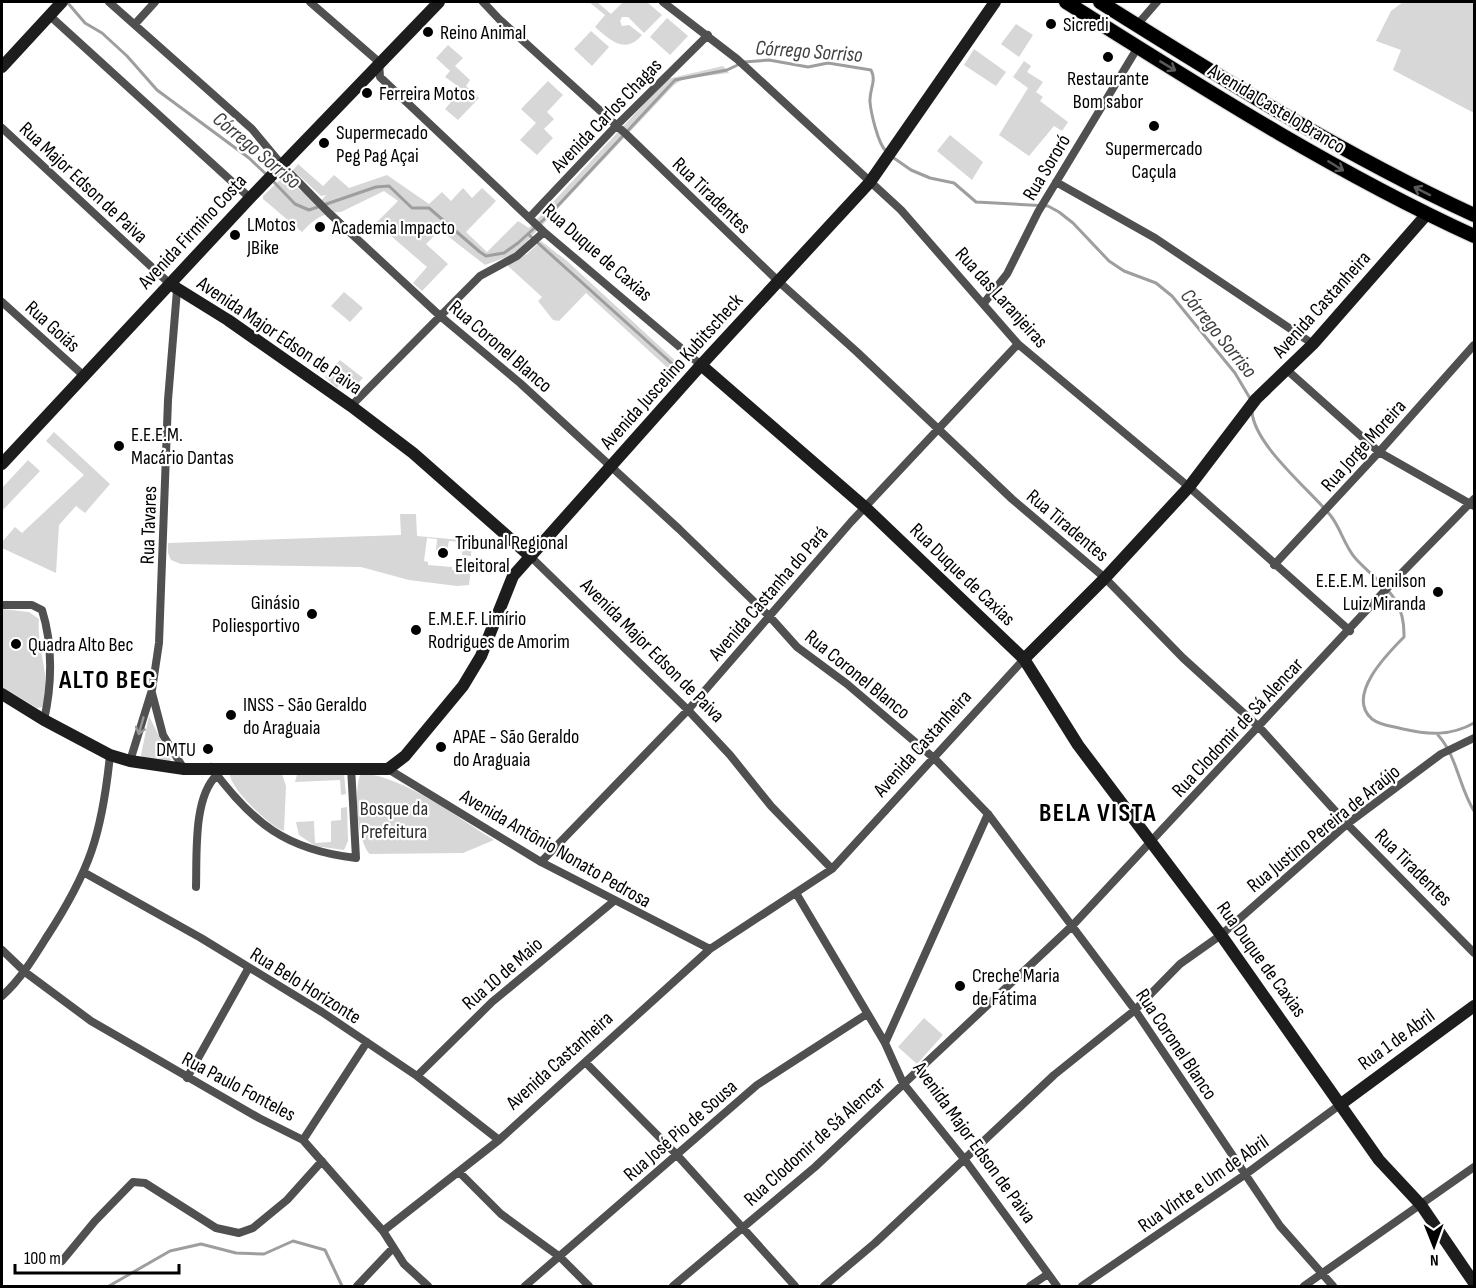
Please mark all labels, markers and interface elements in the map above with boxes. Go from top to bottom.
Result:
place label: Sicredi [1063,13,1109,37]
marker: Sicredi [1044,17,1058,31]
place label: Reino Animal [440,21,526,45]
marker: Reino Animal [421,25,435,39]
water label: Córrego Sorriso [755,35,864,68]
marker: Restaurante Bom sabor [1101,50,1115,64]
street label: Avenida Carlos Chagas [546,54,667,178]
street label: Avenida Castelo Branco [1203,58,1349,159]
one-way arrow [1159,61,1176,73]
place label: Restaurante Bom sabor [1067,67,1149,114]
place label: Ferreira Motos [379,82,475,106]
marker: Ferreira Motos [360,86,374,100]
water label: Córrego Sorriso [208,106,306,195]
street label: Rua Major Edson de Paiva [14,117,153,248]
marker: Supermercado Caçula [1147,119,1161,133]
place label: Supermecado Peg Pag Açai [336,121,428,168]
street label: Rua Sororó [1018,130,1076,205]
marker: Supermecado Peg Pag Açai [317,136,331,150]
place label: Supermercado Caçula [1105,137,1203,184]
street label: Rua Tiradentes [667,152,755,239]
one-way arrow [1327,160,1344,172]
street label: Avenida Firmino Costa [133,169,252,295]
one-way arrow [1413,184,1431,196]
street label: Rua Duque de Caxias [538,199,657,307]
place label: LMotos JBike [246,213,296,260]
place label: Academia Impacto [331,216,455,240]
marker: Academia Impacto [313,220,327,234]
marker: LMotos JBike [228,228,242,242]
street label: Rua das Laranjeiras [950,242,1053,353]
street label: Avenida Castanheira [1267,246,1376,364]
street label: Avenida Major Edson de Paiva [192,271,366,400]
water label: Córrego Sorriso [1175,284,1262,383]
street label: Avenida Juscelino Kubitscheck [595,289,748,455]
street label: Rua Goiás [20,296,85,358]
street label: Rua Coronel Blanco [444,296,557,398]
street label: Rua Jorge Moreira [1316,395,1411,497]
place label: E.E.E.M. Macário Dantas [131,423,234,470]
marker: E.E.E.M. Macário Dantas [112,439,126,453]
street label: Rua Tavares [136,485,162,565]
street label: Rua Tiradentes [1021,485,1113,567]
street label: Rua Duque de Caxias [905,518,1020,631]
street label: Avenida Castanha do Pará [703,522,834,667]
place label: Tribunal Regional Eleitoral [455,531,568,578]
marker: Tribunal Regional Eleitoral [436,546,450,560]
place label: E.E.E.M. Lenilson Luiz Miranda [1316,569,1426,616]
street label: Avenida Major Edson de Paiva [575,573,729,728]
marker: E.E.E.M. Lenilson Luiz Miranda [1431,585,1445,599]
place label: Ginásio Poliesportivo [212,591,300,638]
marker: Ginásio Poliesportivo [305,607,319,621]
place label: E.M.E.F. Limírio Rodrigues de Amorim [428,607,570,654]
marker: E.M.E.F. Limírio Rodrigues de Amorim [409,623,423,637]
street label: Rua Coronel Blanco [800,625,915,725]
place label: Quadra Alto Bec [28,633,133,657]
marker: Quadra Alto Bec [9,637,23,651]
street label: Rua Clodomir de Sá Alencar [1167,653,1309,802]
district label: ALTO BEC [58,665,157,696]
street label: Avenida Castanheira [868,685,977,803]
place label: INSS - São Geraldo do Araguaia [243,693,367,740]
marker: INSS - São Geraldo do Araguaia [224,708,238,722]
one-way arrow [135,716,146,735]
place label: APAE - São Geraldo do Araguaia [452,725,579,772]
place label: DMTU [156,738,196,762]
marker: APAE - São Geraldo do Araguaia [434,740,448,754]
marker: DMTU [201,742,215,756]
street label: Rua Justino Pereira de Araújo [1242,760,1405,898]
street label: Avenida Antônio Nonato Pedrosa [455,784,655,913]
park label: Bosque da Prefeitura [360,797,428,844]
district label: BELA VISTA [1039,798,1157,829]
street label: Rua Tiradentes [1370,824,1457,911]
street label: Rua Duque de Caxias [1211,897,1311,1022]
street label: Rua 10 de Maio [458,932,548,1015]
street label: Rua Belo Horizonte [246,942,365,1030]
place label: Creche Maria de Fátima [972,964,1060,1011]
marker: Creche Maria de Fátima [953,979,967,993]
street label: Rua Coronel Blanco [1130,985,1222,1105]
street label: Rua 1 de Abril [1354,1004,1439,1076]
street label: Avenida Castanheira [501,1007,618,1116]
street label: Rua Paulo Fonteles [178,1047,299,1127]
street label: Avenida Major Edson de Paiva [907,1056,1041,1228]
street label: Rua Clodomir de Sá Alencar [739,1072,890,1211]
street label: Rua José Pio de Sousa [619,1075,742,1187]
street label: Rua Vinte e Um de Abril [1134,1130,1274,1238]
north arrow [1404,1216,1464,1276]
scale bar [15,1237,178,1275]
text: 100 m [24,1248,61,1269]
text: N [1430,1250,1439,1269]

